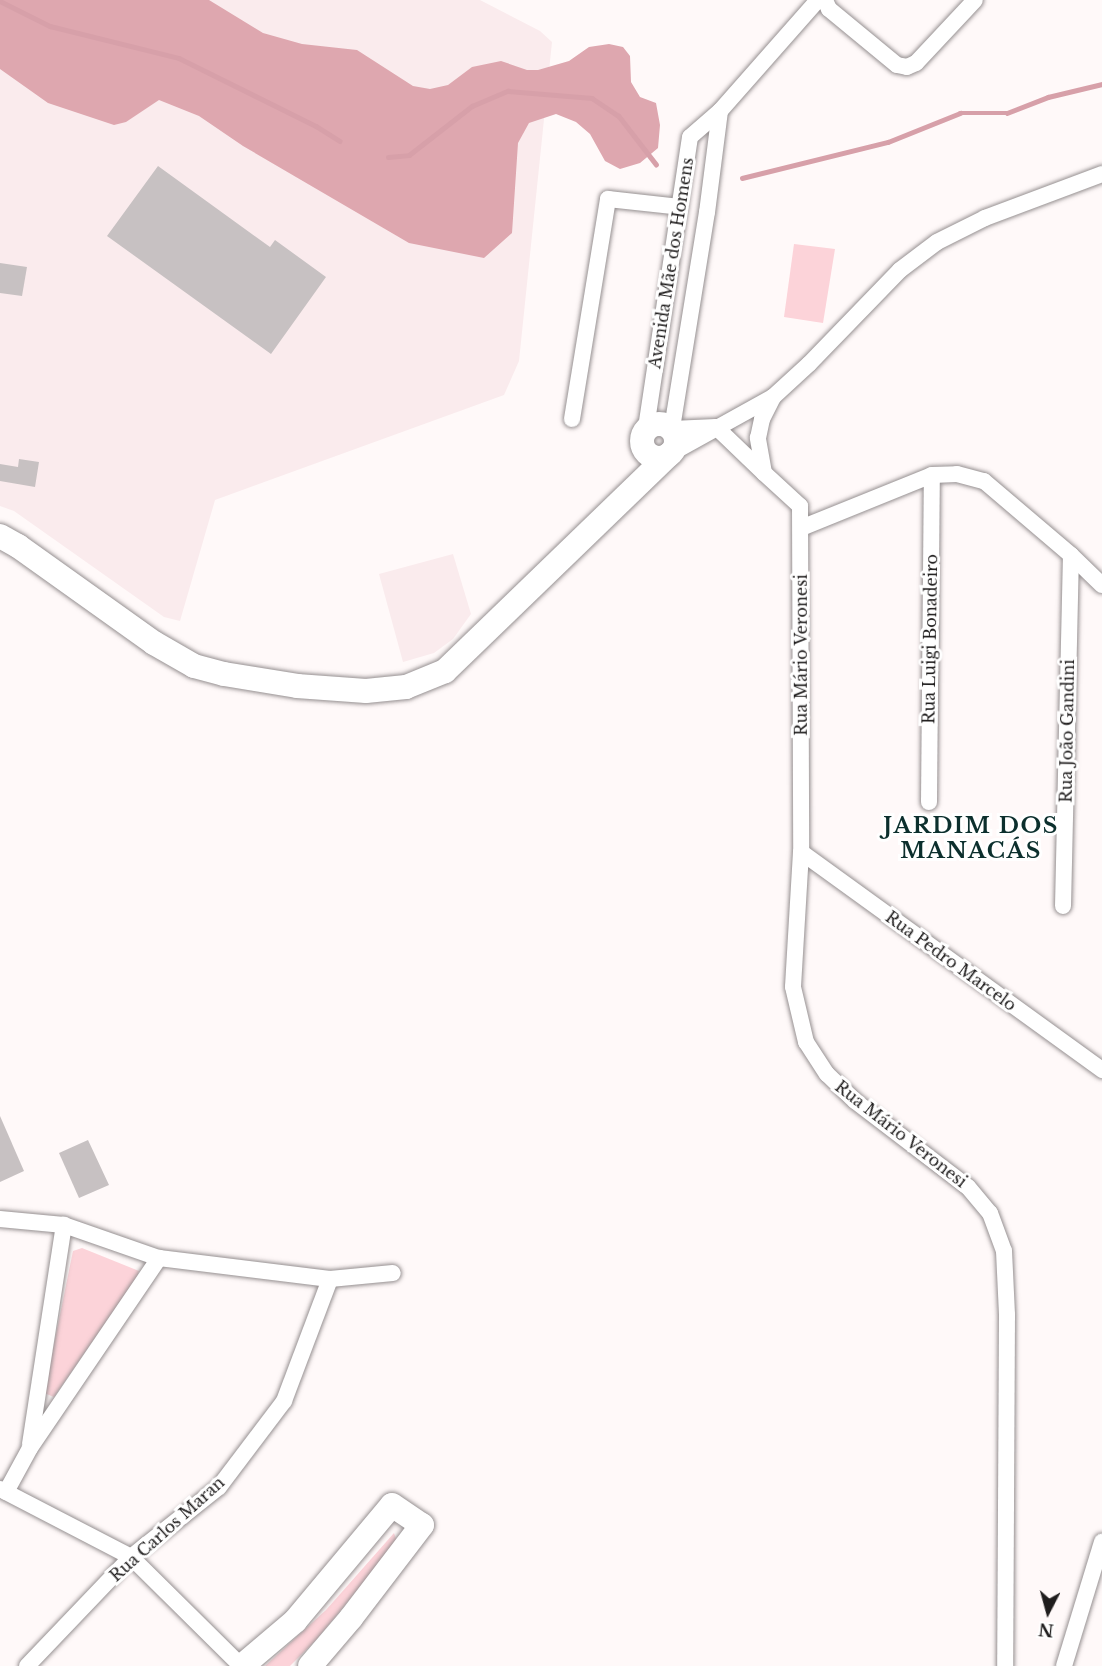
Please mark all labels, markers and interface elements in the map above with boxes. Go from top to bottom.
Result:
street label: Avenida Mãe dos Homens [645,156,697,370]
street label: Rua Luigi Bonadeiro [919,554,941,724]
street label: Rua Mário Veronesi [791,574,811,736]
street label: Rua João Gandini [1056,659,1078,803]
district label: JARDIM DOS MANACÁS [883,812,1059,864]
street label: Rua Pedro Marcelo [882,907,1020,1015]
street label: Rua Mário Veronesi [831,1076,971,1192]
street label: Rua Carlos Maran [106,1473,228,1585]
north arrow [1018,1582,1078,1642]
text: N [1038,1619,1055,1641]

